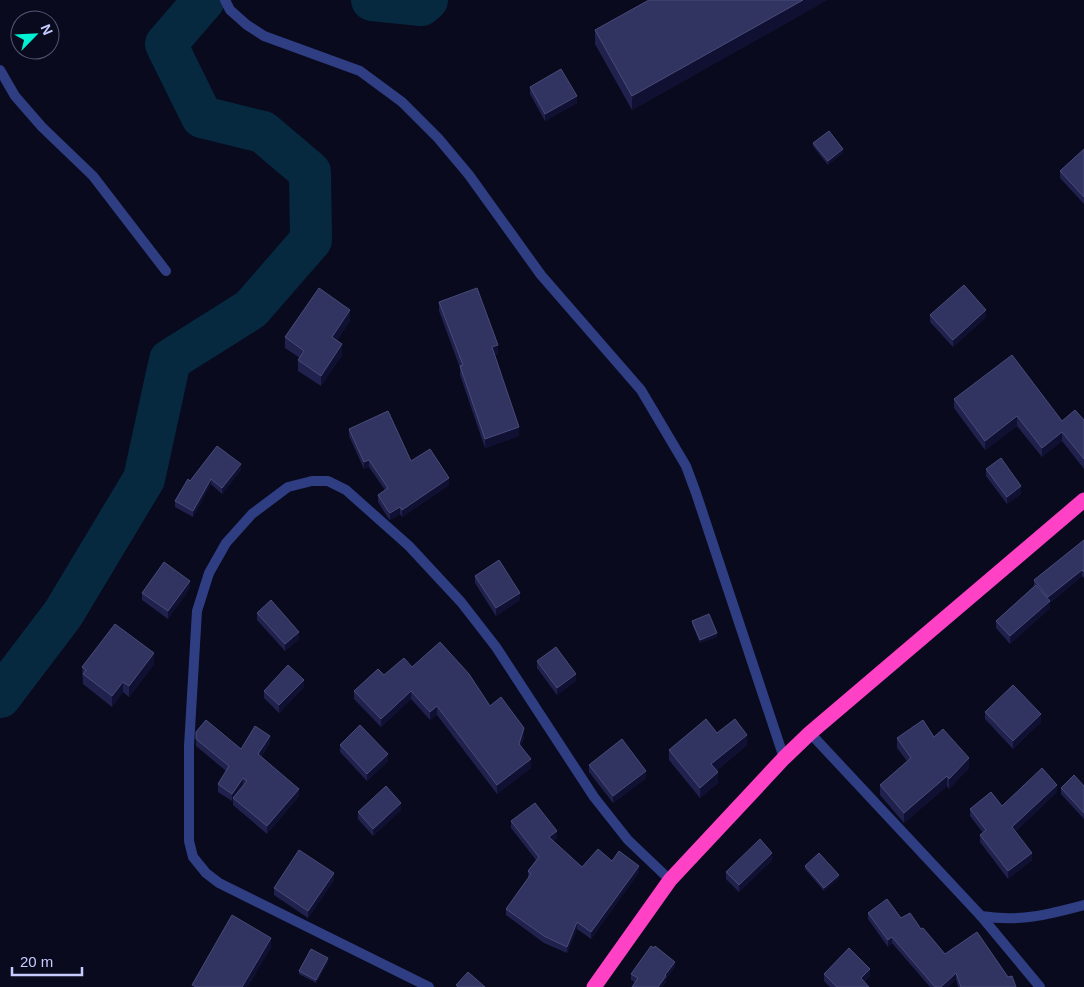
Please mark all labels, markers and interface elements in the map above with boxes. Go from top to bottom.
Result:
north arrow [10,10,60,60]
text: N [38,22,56,38]
scale bar [12,944,82,976]
text: 20 m [20,953,53,970]

